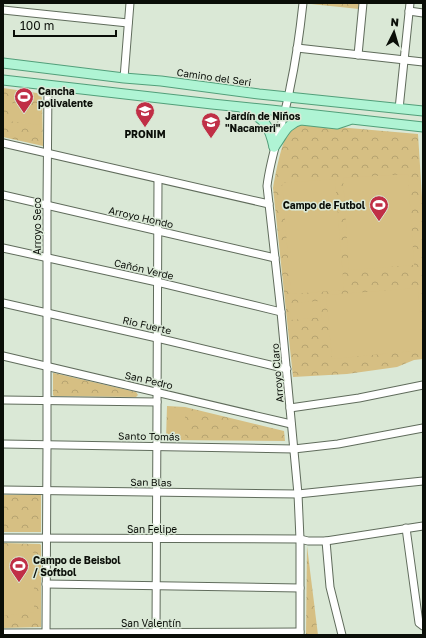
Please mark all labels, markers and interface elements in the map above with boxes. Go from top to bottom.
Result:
scale bar [14,12,116,38]
north arrow [374,12,414,52]
text: N [390,15,400,28]
text: 100 m [20,18,54,33]
street label: Camino del Seri [176,66,252,88]
place label: Cancha polivalente [38,85,93,109]
sports icon: Cancha polivalente [13,86,35,114]
school or university icon: PRONIM [134,100,156,128]
place label: Jardín de Niños "Nacameri" [225,110,301,134]
school or university icon: Jardín de Niños "Nacameri" [200,111,222,139]
place label: PRONIM [124,128,166,140]
sports icon: Campo de Futbol [368,194,390,222]
street label: Arroyo Seco [31,197,43,255]
place label: Campo de Futbol [283,199,366,211]
street label: Arroyo Hondo [107,204,175,230]
street label: Cañón Verde [113,256,175,282]
street label: Rio Fuerte [121,314,173,336]
street label: Arroyo Claro [268,343,286,403]
street label: San Pedro [124,369,174,391]
street label: Santo Tomás [118,429,180,443]
street label: San Blas [130,476,172,488]
street label: San Felipe [127,523,177,535]
place label: Campo de Beisbol / Softbol [33,554,121,578]
sports icon: Campo de Beisbol / Softbol [8,555,30,583]
street label: San Valentín [121,617,181,629]

